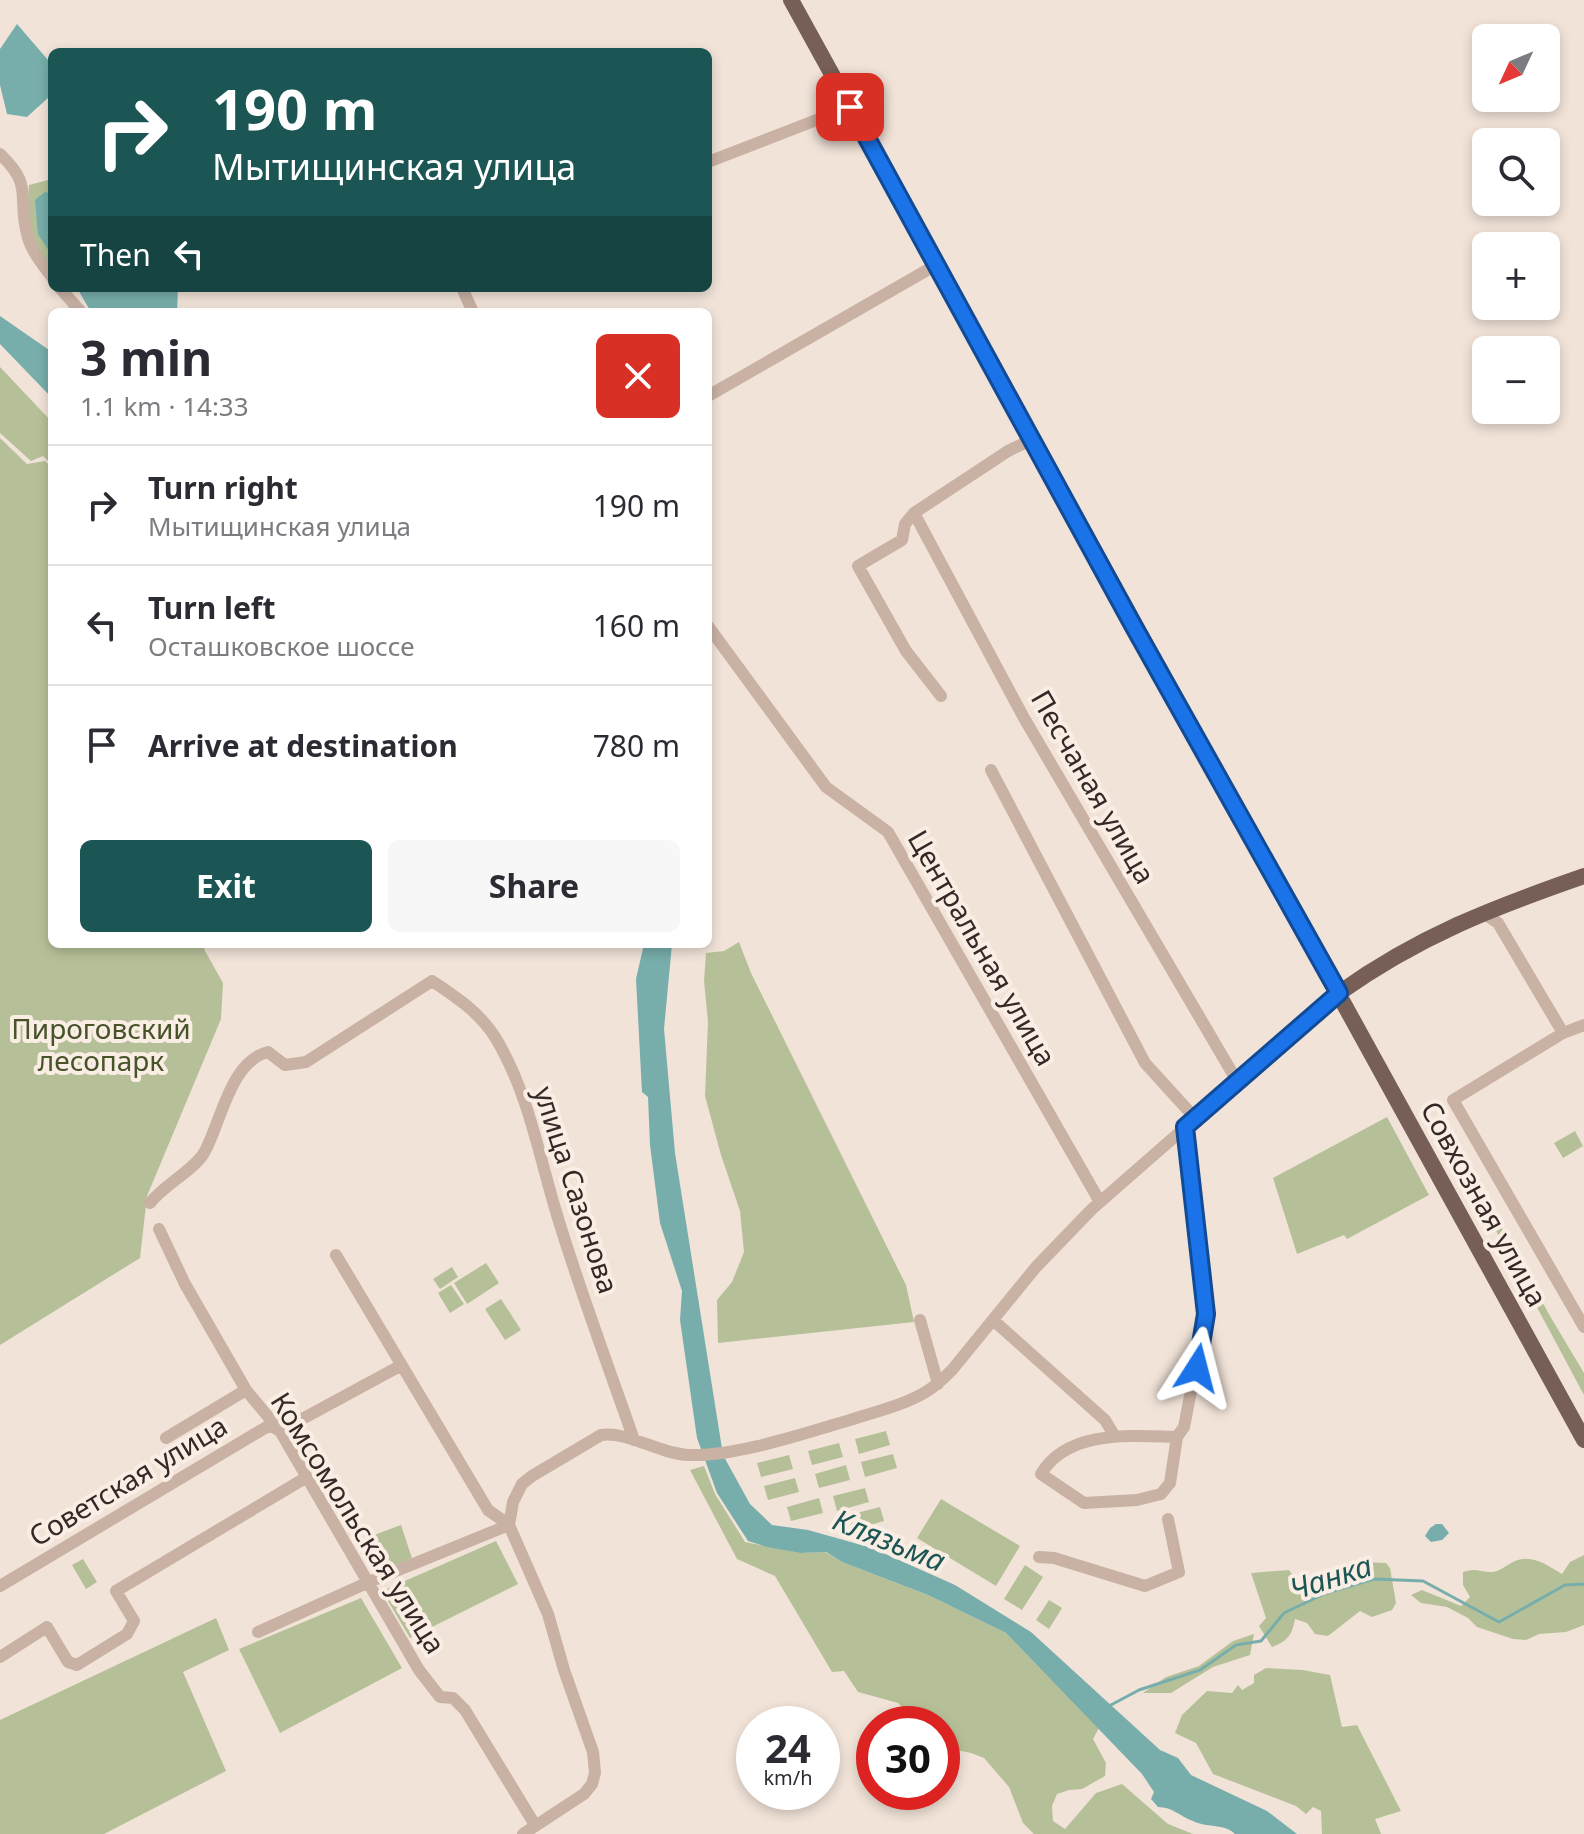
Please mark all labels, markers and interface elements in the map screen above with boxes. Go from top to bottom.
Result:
north arrow [1472,24,1560,112]
map controls [1472,24,1560,424]
text: 190 m [212,70,377,146]
pin [816,73,884,141]
icon: right [80,80,184,184]
icon: arrive [828,85,872,129]
button: search [1472,128,1560,216]
text: Мытищинская улица [212,142,576,191]
icon: left [167,232,211,276]
button: + [1472,232,1560,320]
text: Then [80,234,151,275]
text: 3 min [80,325,212,390]
button: close [596,334,680,418]
button: − [1472,336,1560,424]
text: 1.1 km · 14:33 [80,388,249,424]
text: Turn right [148,467,298,508]
icon: right [80,483,124,527]
text: 190 m [593,485,680,526]
text: Мытищинская улица [148,508,411,544]
text: Turn left [148,587,276,628]
icon: left [80,603,124,647]
text: 160 m [593,605,680,646]
text: Осташковское шоссе [148,628,415,664]
street label: Песчаная улица [1023,683,1165,890]
icon: arrive [80,723,124,767]
text: Arrive at destination [148,725,458,766]
text: 780 m [593,725,680,766]
street label: Центральная улица [900,823,1066,1072]
button: Exit [80,840,372,932]
button: Share [388,840,680,932]
park label: Пироговский лесопарк [11,1009,191,1079]
street label: улица Сазонова [526,1081,628,1298]
street label: Совхозная улица [1413,1094,1557,1313]
position arrow [1155,1326,1239,1410]
street label: Комсомольская улица [263,1385,455,1660]
street label: Советская улица [21,1406,234,1554]
water label: Клязьма [827,1499,952,1581]
water label: Чанка [1284,1544,1377,1609]
speed limit sign: 30 [856,1706,960,1810]
text: 24 [765,1720,811,1775]
text: km/h [763,1764,813,1791]

